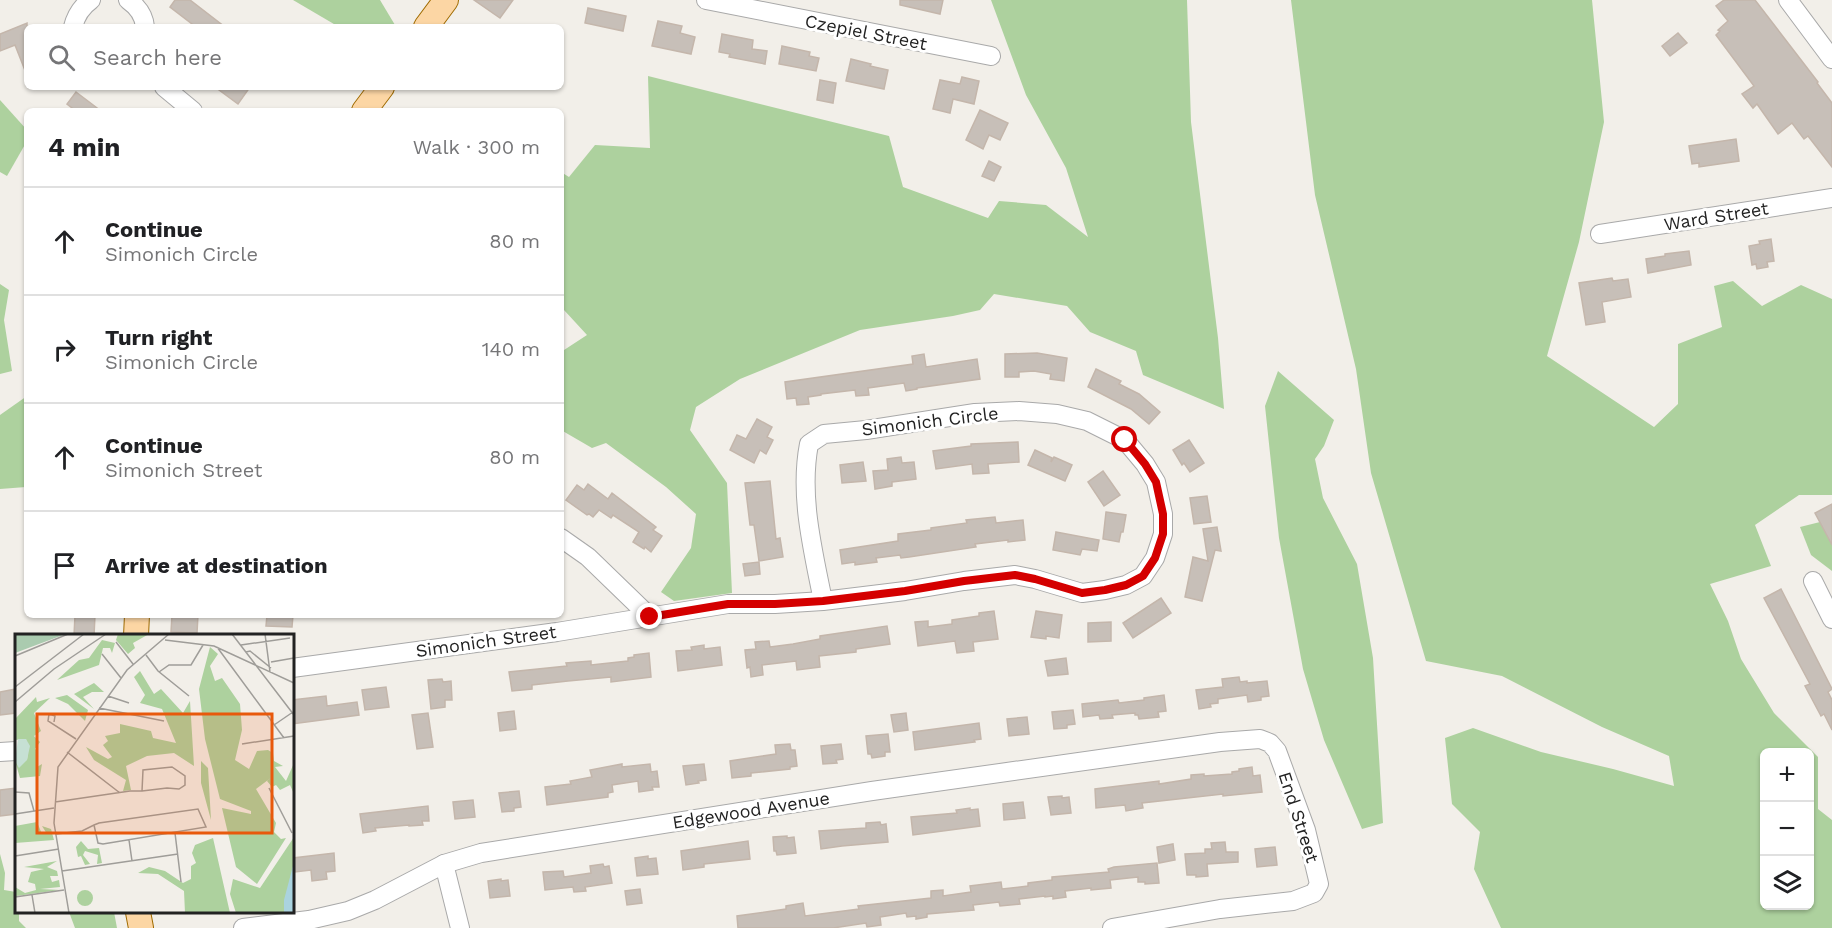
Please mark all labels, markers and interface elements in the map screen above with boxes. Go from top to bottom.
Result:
street label: Czepiel Street [803,10,929,54]
search box [24,24,564,90]
icon: search [45,41,78,74]
text: Search here [93,45,222,70]
text: 4 min [48,132,120,162]
text: Walk · 300 m [413,135,540,159]
street label: Ward Street [1662,197,1770,235]
text: Continue [105,217,203,242]
icon: ahead [48,225,81,258]
text: 80 m [489,229,540,253]
text: Simonich Circle [105,242,258,266]
text: Turn right [105,325,212,350]
icon: right [48,333,81,366]
text: 140 m [482,337,540,361]
text: Simonich Circle [105,350,258,374]
street label: Simonich Circle [860,402,1000,440]
route start [1111,426,1137,452]
text: Continue [105,433,203,458]
icon: ahead [48,441,81,474]
text: 80 m [489,445,540,469]
text: Simonich Street [105,458,262,482]
icon: arrive [48,549,81,582]
text: Arrive at destination [105,553,328,578]
route end [636,603,662,629]
street label: Simonich Street [414,621,558,661]
inset map [15,634,294,913]
map controls [1760,748,1814,910]
button: + [1760,748,1814,802]
street label: End Street [1274,769,1324,865]
street label: Edgewood Avenue [671,787,831,833]
button: − [1760,802,1814,856]
button: layers [1760,856,1814,910]

